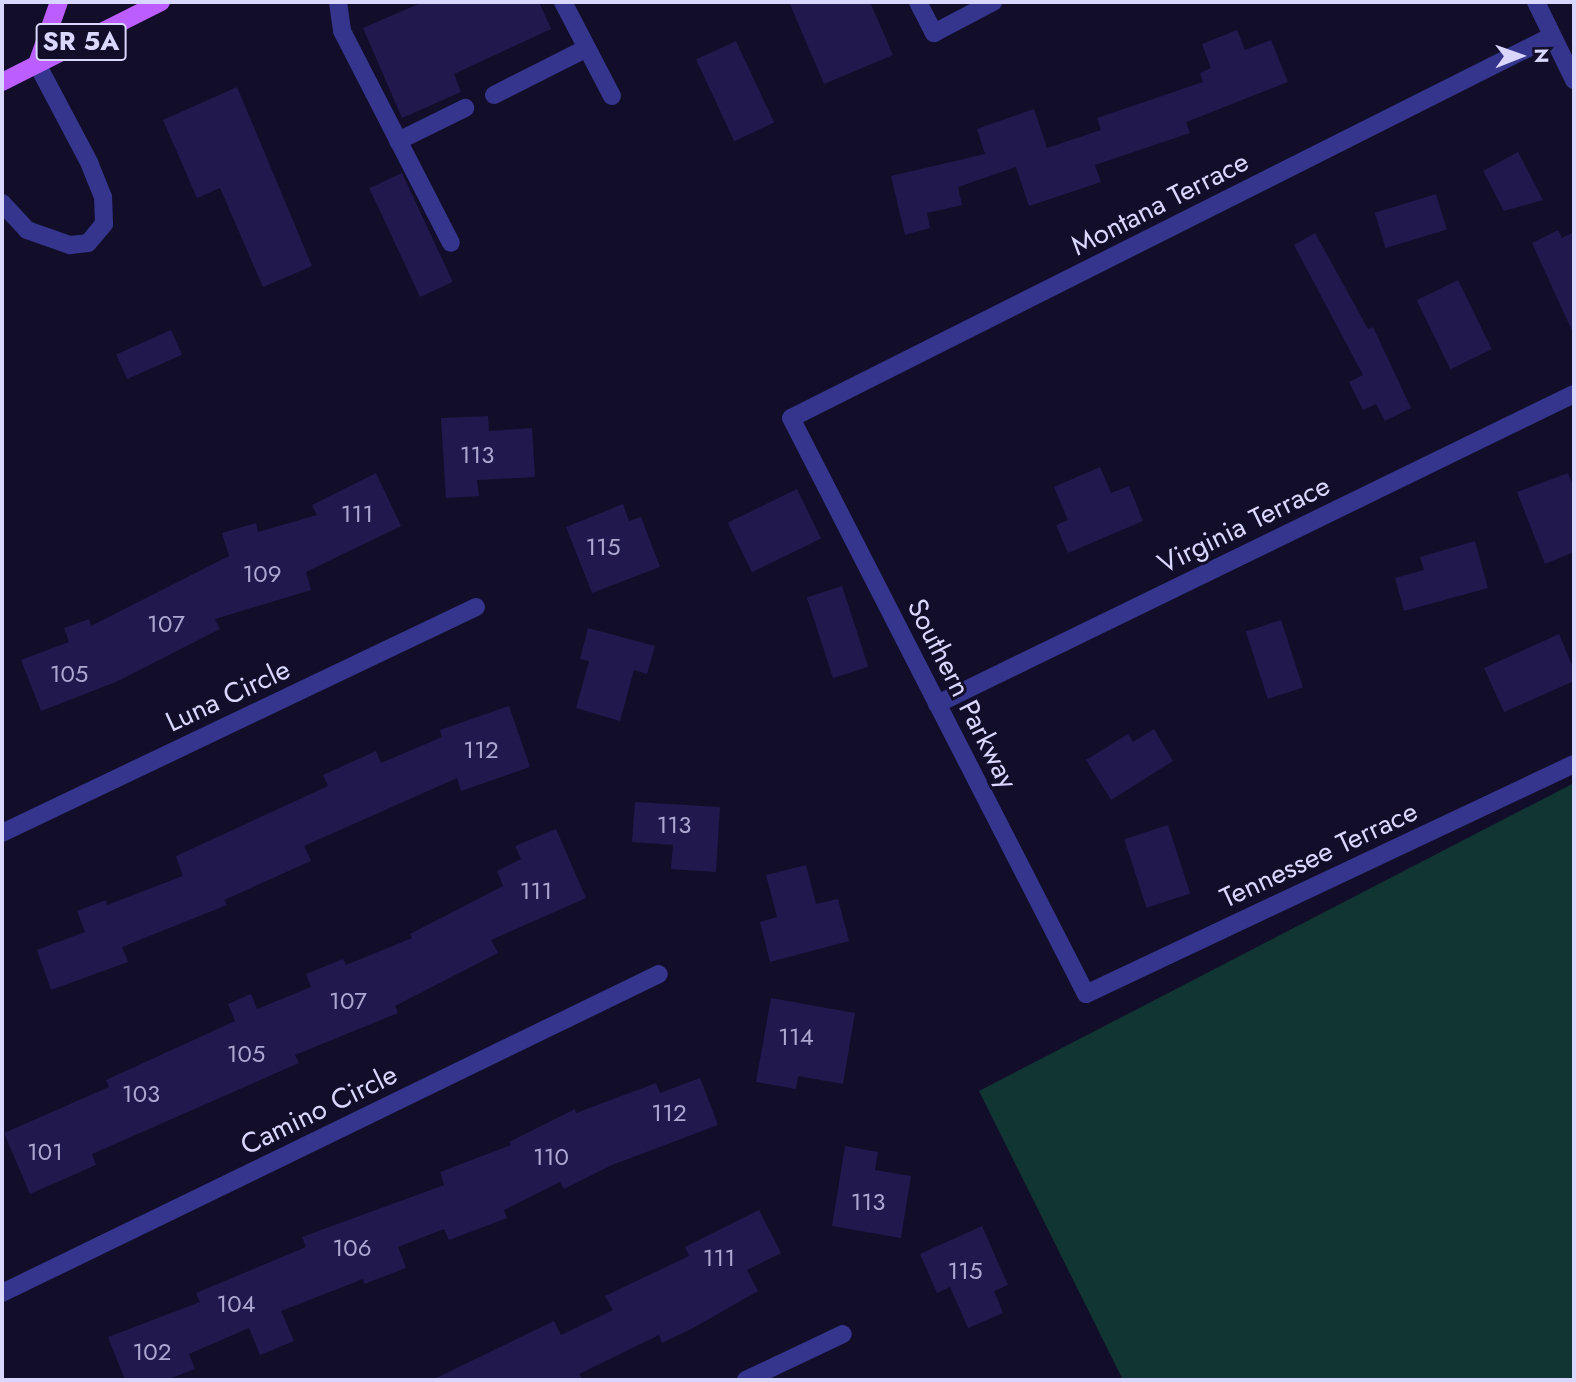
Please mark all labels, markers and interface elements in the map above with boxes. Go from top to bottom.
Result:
road number: SR 5A [36,20,126,64]
north arrow [1485,21,1555,91]
text: N [1528,48,1555,63]
street label: Montana Terrace [1066,145,1254,263]
house number: 113 [460,441,494,469]
street label: Virginia Terrace [1153,469,1335,581]
house number: 111 [341,500,373,528]
house number: 115 [585,533,621,561]
house number: 109 [242,560,282,588]
street label: Southern Parkway [900,593,1024,795]
house number: 107 [147,610,185,638]
street label: Luna Circle [161,653,295,739]
house number: 105 [50,660,88,688]
house number: 112 [463,736,499,764]
street label: Tennessee Terrace [1215,795,1423,915]
house number: 113 [657,811,691,839]
house number: 111 [520,877,552,905]
house number: 107 [329,987,367,1015]
house number: 114 [778,1023,814,1051]
house number: 105 [227,1040,265,1068]
street label: Camino Circle [235,1058,403,1162]
house number: 103 [122,1080,160,1108]
house number: 112 [651,1099,687,1127]
house number: 101 [27,1138,63,1166]
house number: 110 [533,1143,569,1171]
house number: 113 [851,1188,885,1216]
house number: 106 [332,1234,372,1262]
house number: 111 [703,1244,735,1272]
house number: 115 [947,1257,983,1285]
house number: 104 [216,1290,256,1318]
house number: 102 [133,1338,171,1366]

